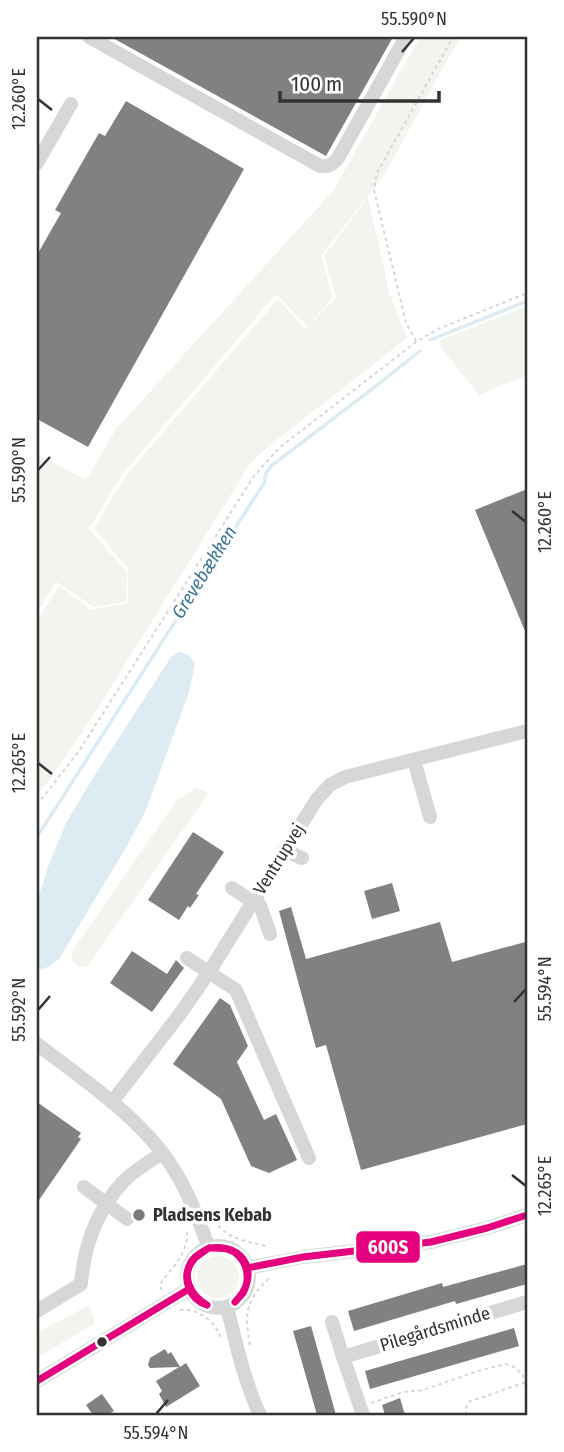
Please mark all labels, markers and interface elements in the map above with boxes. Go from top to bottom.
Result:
text: 55.590°N [381,8,447,30]
scale bar [280,60,440,104]
text: 12.260°E [8,68,30,130]
text: 100 m [291,71,342,97]
text: 55.590°N [8,437,30,503]
text: 12.260°E [534,491,556,553]
water label: Grevebækken [166,521,242,623]
text: 12.265°E [8,733,30,793]
street label: Ventrupvej [249,819,309,899]
text: 55.594°N [534,956,556,1022]
text: 55.592°N [8,978,30,1042]
text: 12.265°E [534,1156,556,1216]
place label: Pladsens Kebab [153,1204,272,1226]
marker: Pladsens Kebab [131,1207,147,1223]
line badge: 600S [355,1230,421,1264]
text: 600S [368,1236,408,1259]
street label: Pilegårdsminde [377,1302,493,1356]
unlabelled marker [95,1335,109,1349]
text: 55.594°N [123,1422,189,1444]

